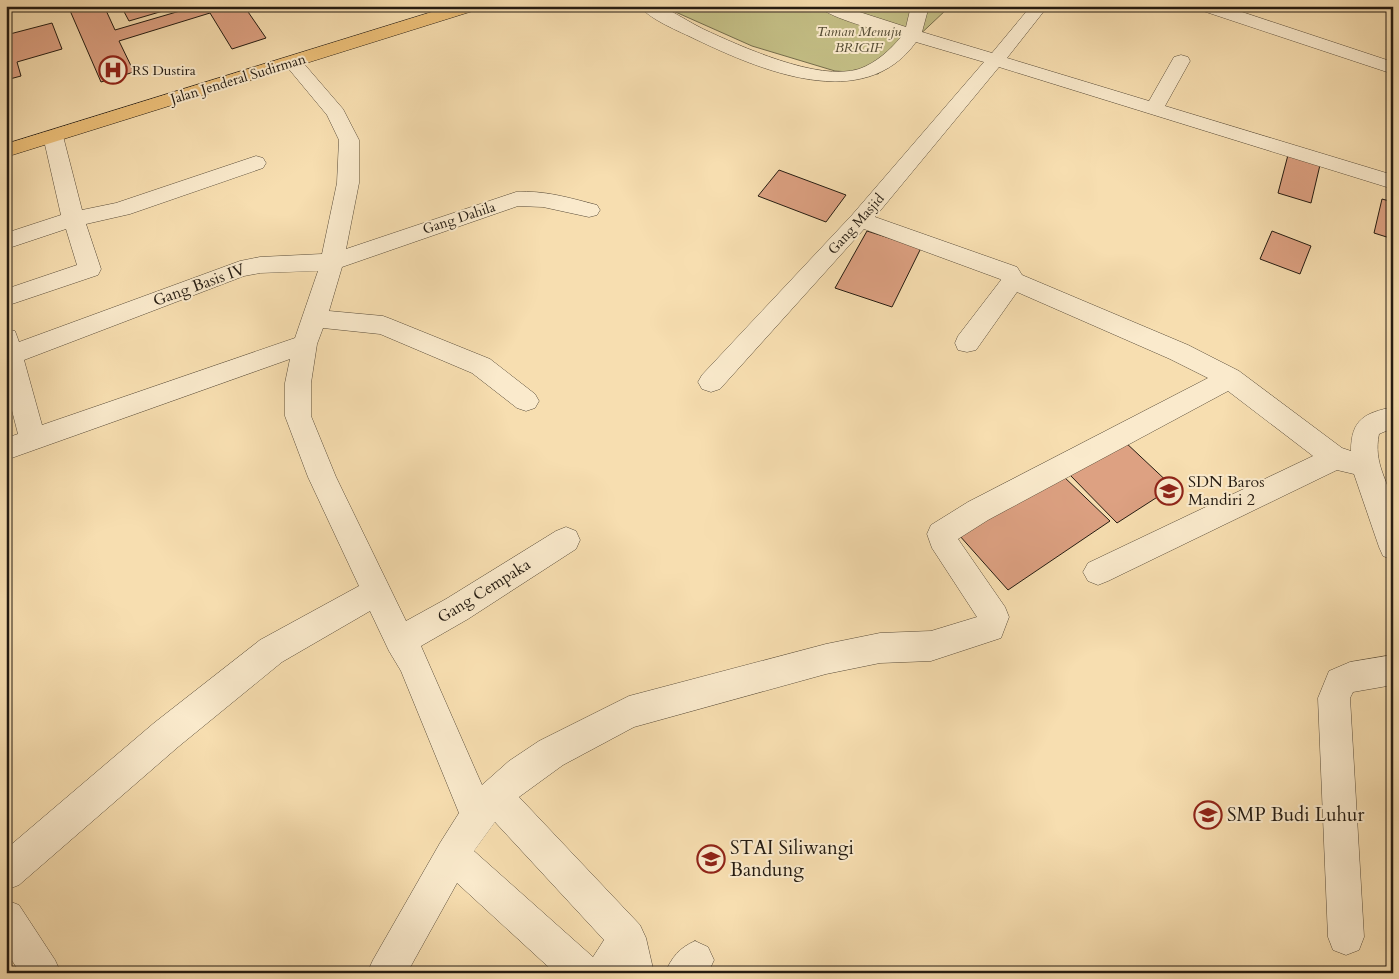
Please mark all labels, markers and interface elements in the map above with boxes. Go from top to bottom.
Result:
park label: Taman Menuju BRIGIF [816,22,902,57]
street label: Jalan Jenderal Sudirman [166,49,308,109]
hospital icon: RS Dustira [98,55,128,85]
place label: RS Dustira [132,61,196,80]
street label: Gang Masjid [824,189,889,259]
street label: Gang Dahila [420,197,498,239]
street label: Gang Basis IV [150,258,248,312]
place label: SDN Baros Mandiri 2 [1188,471,1265,511]
school or university icon: SDN Baros Mandiri 2 [1154,476,1184,506]
street label: Gang Cempaka [433,554,535,628]
school or university icon: SMP Budi Luhur [1193,800,1223,830]
place label: SMP Budi Luhur [1227,802,1364,828]
place label: STAI Siliwangi Bandung [730,835,854,883]
school or university icon: STAI Siliwangi Bandung [696,844,726,874]

